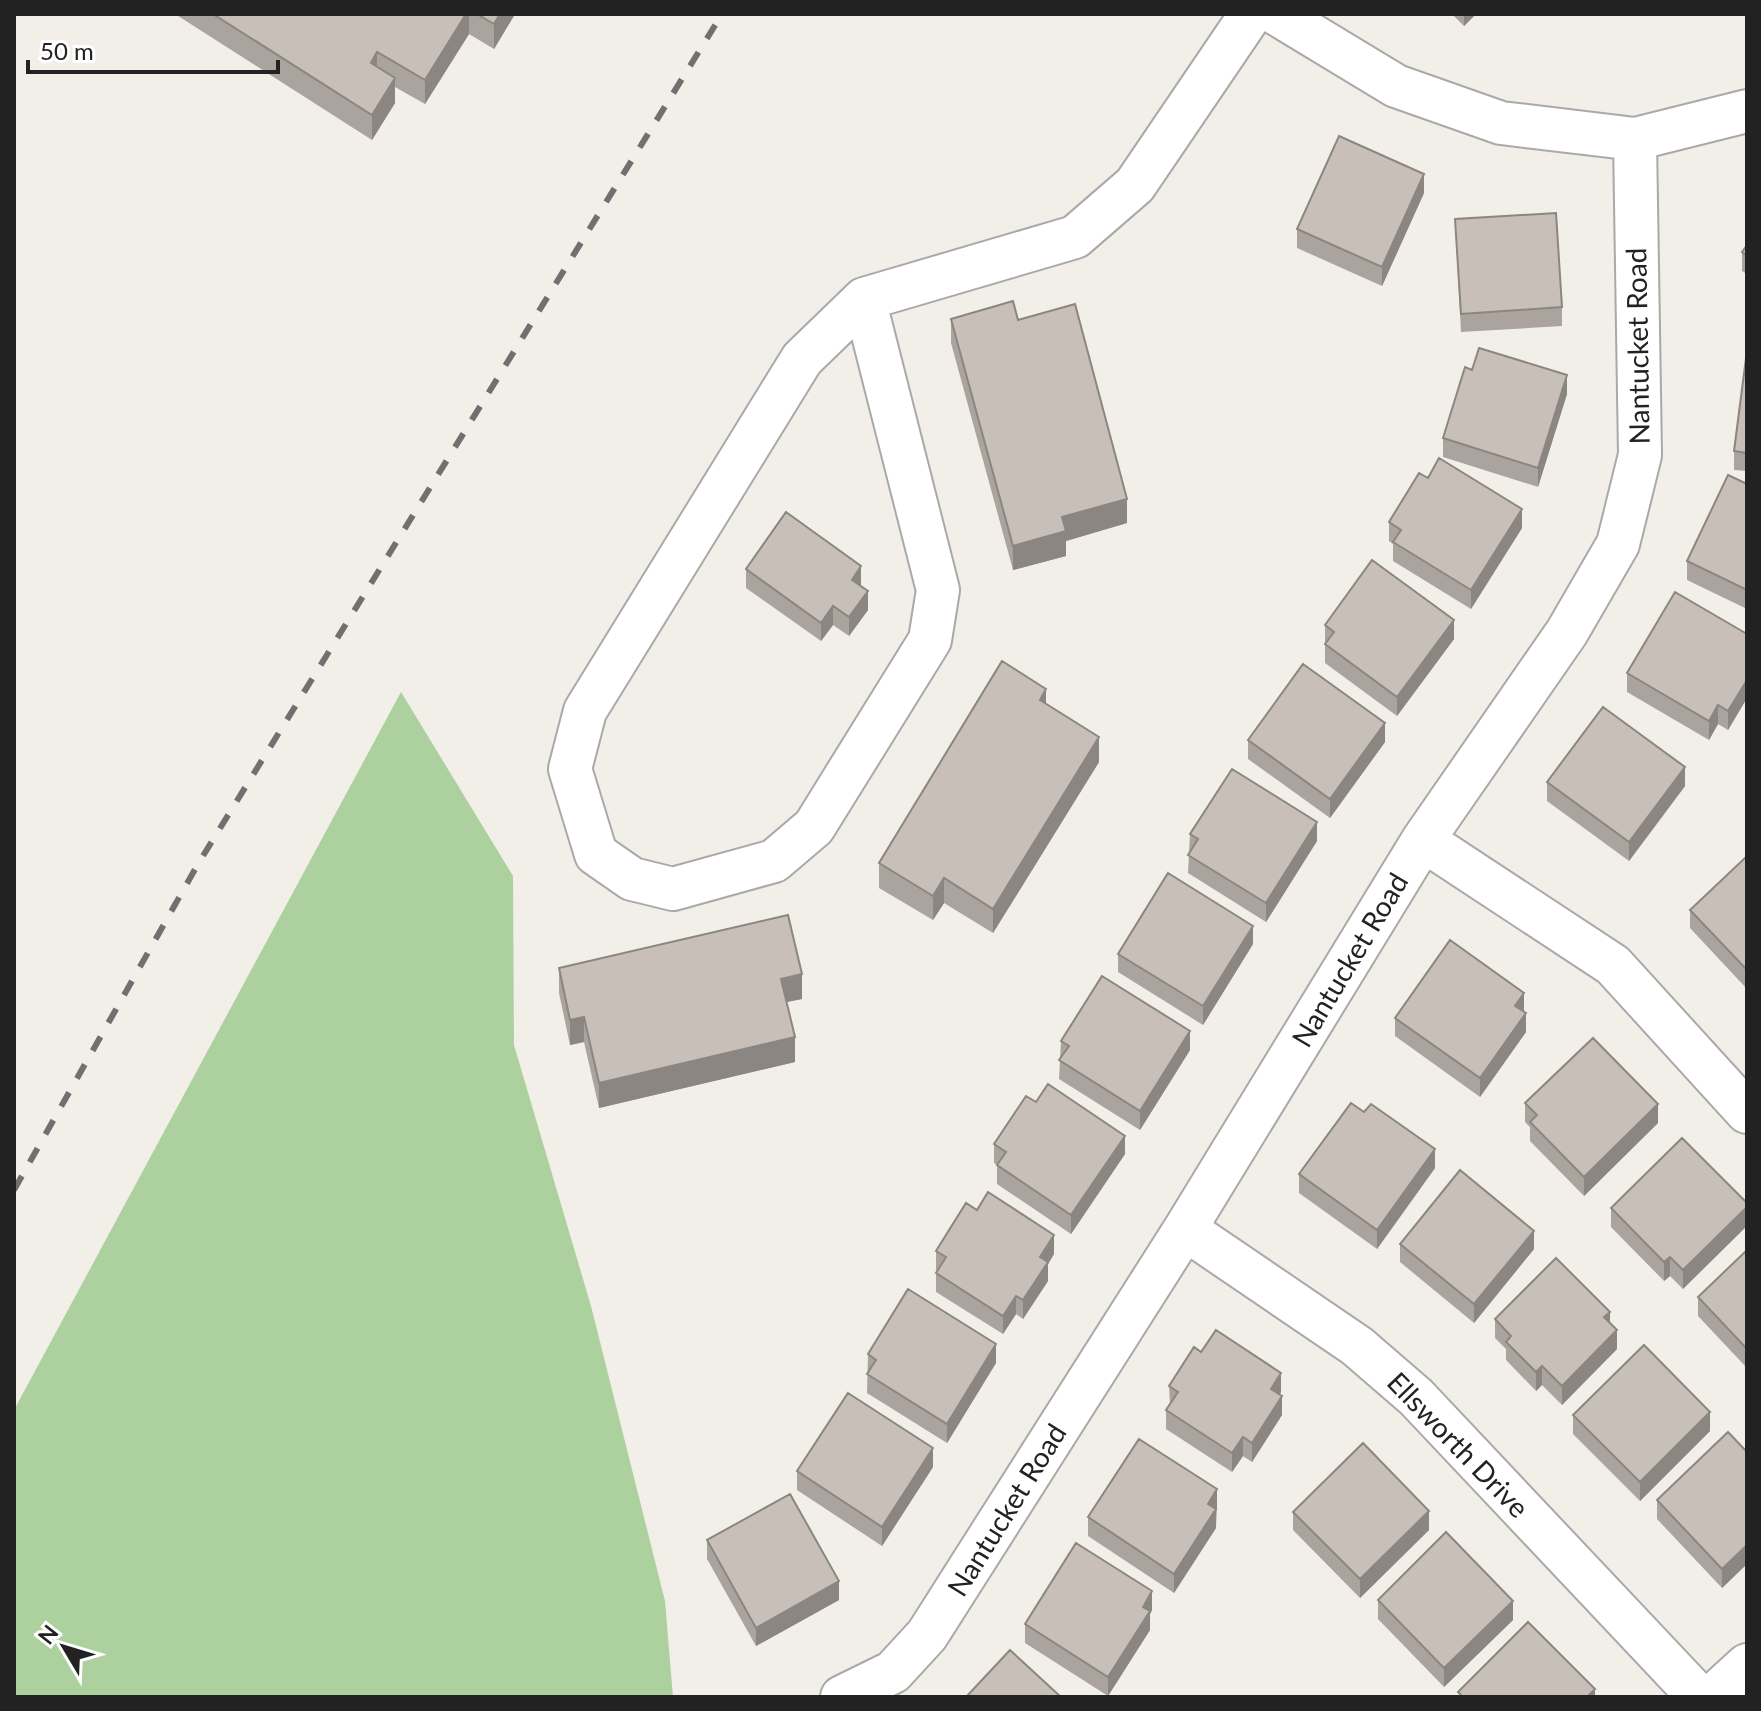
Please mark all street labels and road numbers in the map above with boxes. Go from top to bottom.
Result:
street label: Nantucket Road [1618,247,1656,445]
street label: Nantucket Road [1284,866,1414,1053]
street label: Ellsworth Drive [1381,1365,1537,1524]
street label: Nantucket Road [940,1417,1073,1602]

